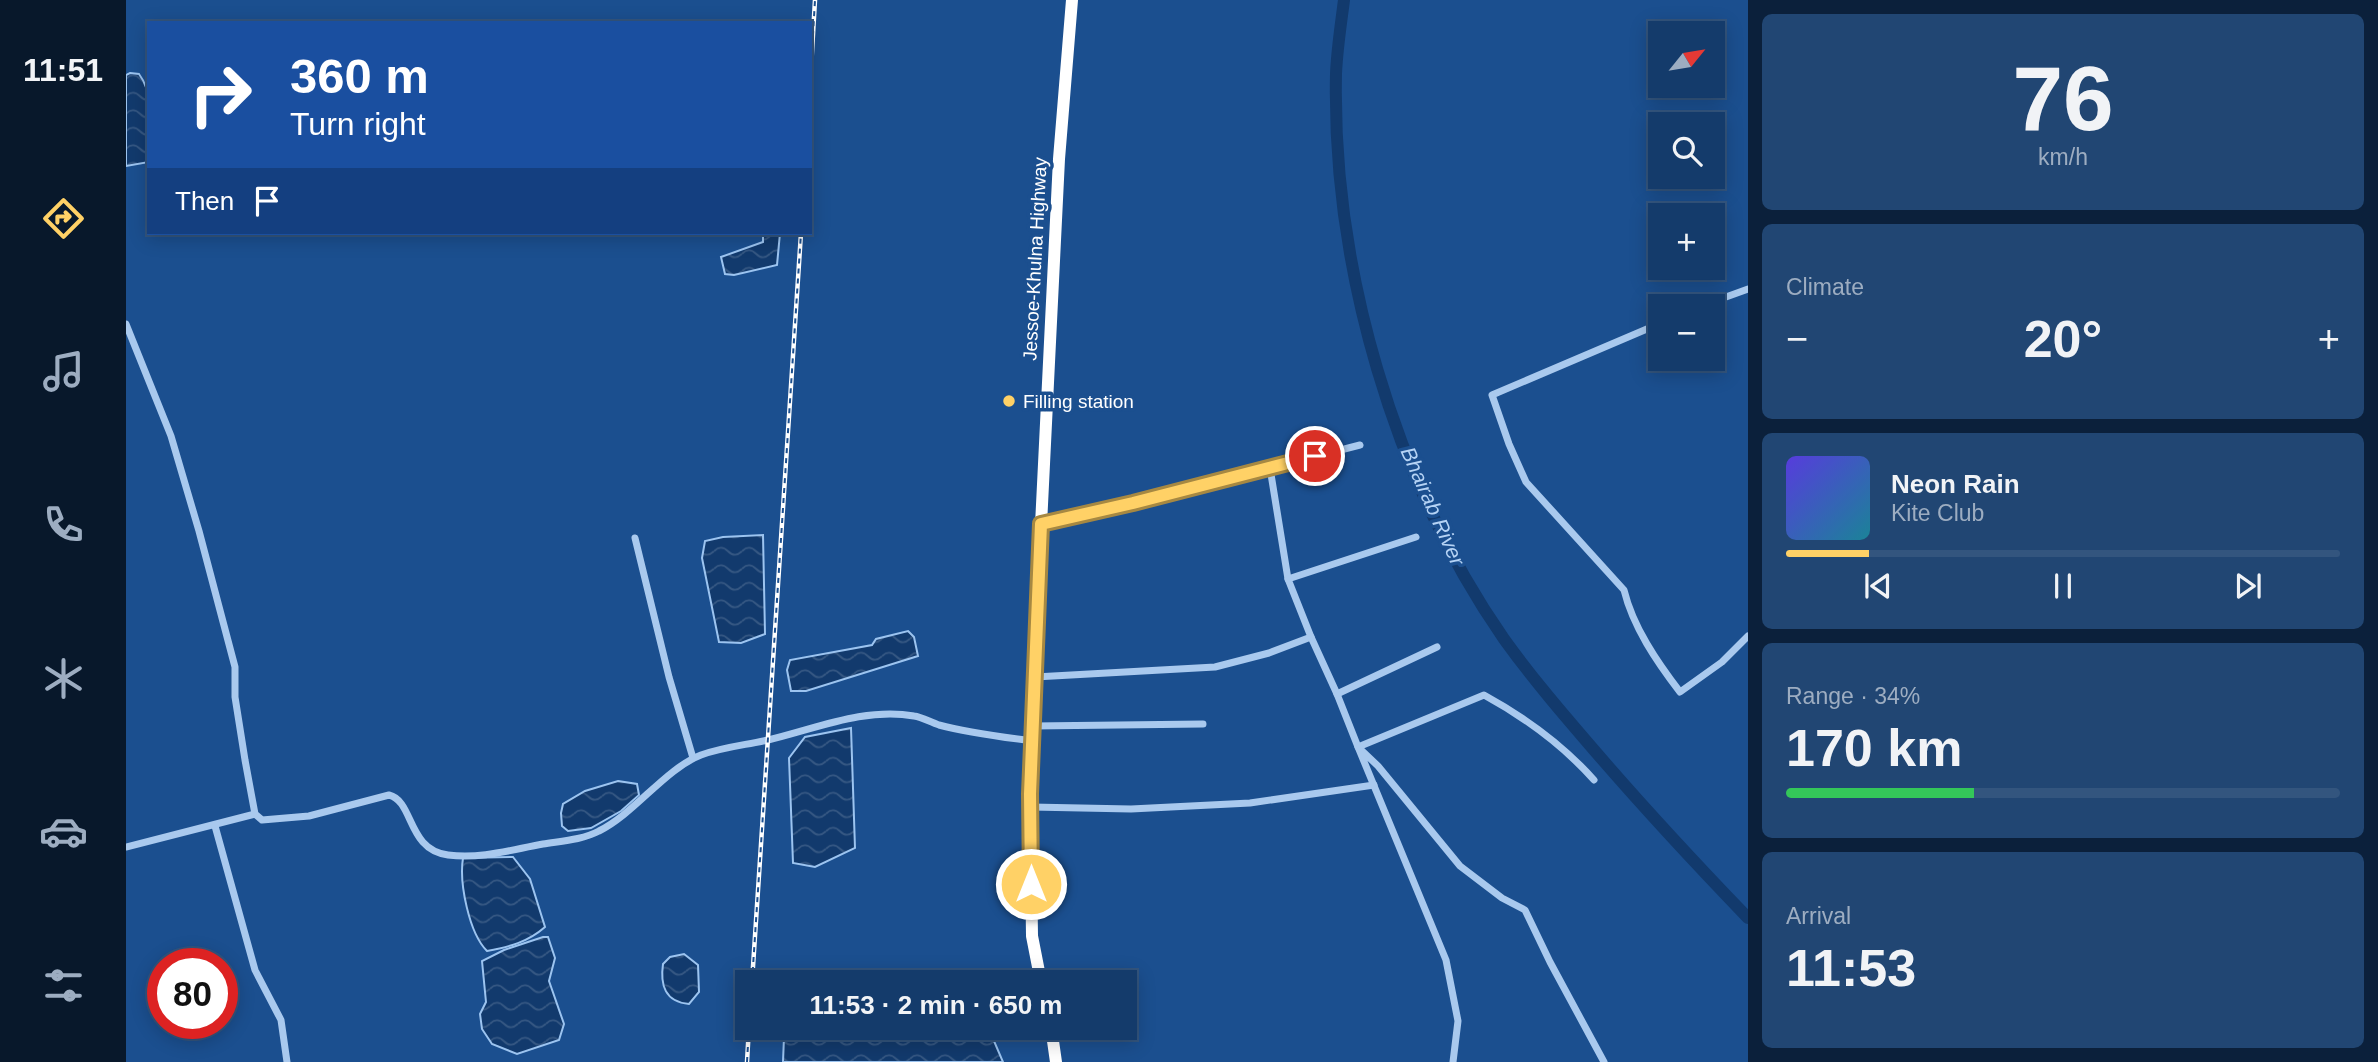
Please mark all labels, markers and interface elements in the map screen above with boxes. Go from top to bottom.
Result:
north arrow [1648,21,1726,98]
map controls [1648,21,1725,371]
text: 76 [2012,48,2114,149]
icon: right [175,49,266,140]
text: 360 m [290,49,429,103]
text: 11:51 [23,52,103,88]
text: Turn right [290,106,426,142]
button: search [1648,112,1725,189]
text: km/h [2038,144,2088,170]
street label: Jessoe-Khulna Highway [1019,156,1051,361]
icon: arrive [248,182,286,220]
text: Then [175,186,234,216]
icon: directions [39,194,88,243]
button: + [1648,203,1725,280]
text: Climate [1786,274,1864,300]
button: − [1648,294,1725,371]
text: 20° [2024,310,2102,368]
text: − [1786,318,1808,360]
text: + [2318,318,2340,360]
icon: music [39,347,88,396]
place label: Filling station [1023,391,1134,412]
marker: Filling station [1001,393,1017,409]
pin [1285,426,1345,486]
icon: arrive [1296,437,1334,475]
water label: Bhairab River [1397,443,1470,570]
text: Neon Rain [1891,469,2020,499]
icon: phone [39,500,88,549]
text: Kite Club [1891,500,1984,526]
icon: previous [1859,567,1897,605]
icon: pause [2044,567,2082,605]
icon: next [2229,567,2267,605]
icon: climate [39,654,88,703]
text: Range · 34% [1786,683,1920,709]
text: 170 km [1786,719,1962,777]
icon: car [39,807,88,856]
position arrow [994,847,1068,921]
text: Arrival [1786,903,1851,929]
text: 11:53 [1786,939,1916,997]
speed limit sign: 80 [147,948,238,1039]
icon: filters [39,961,88,1010]
text: 11:53 · 2 min · 650 m [810,990,1062,1020]

